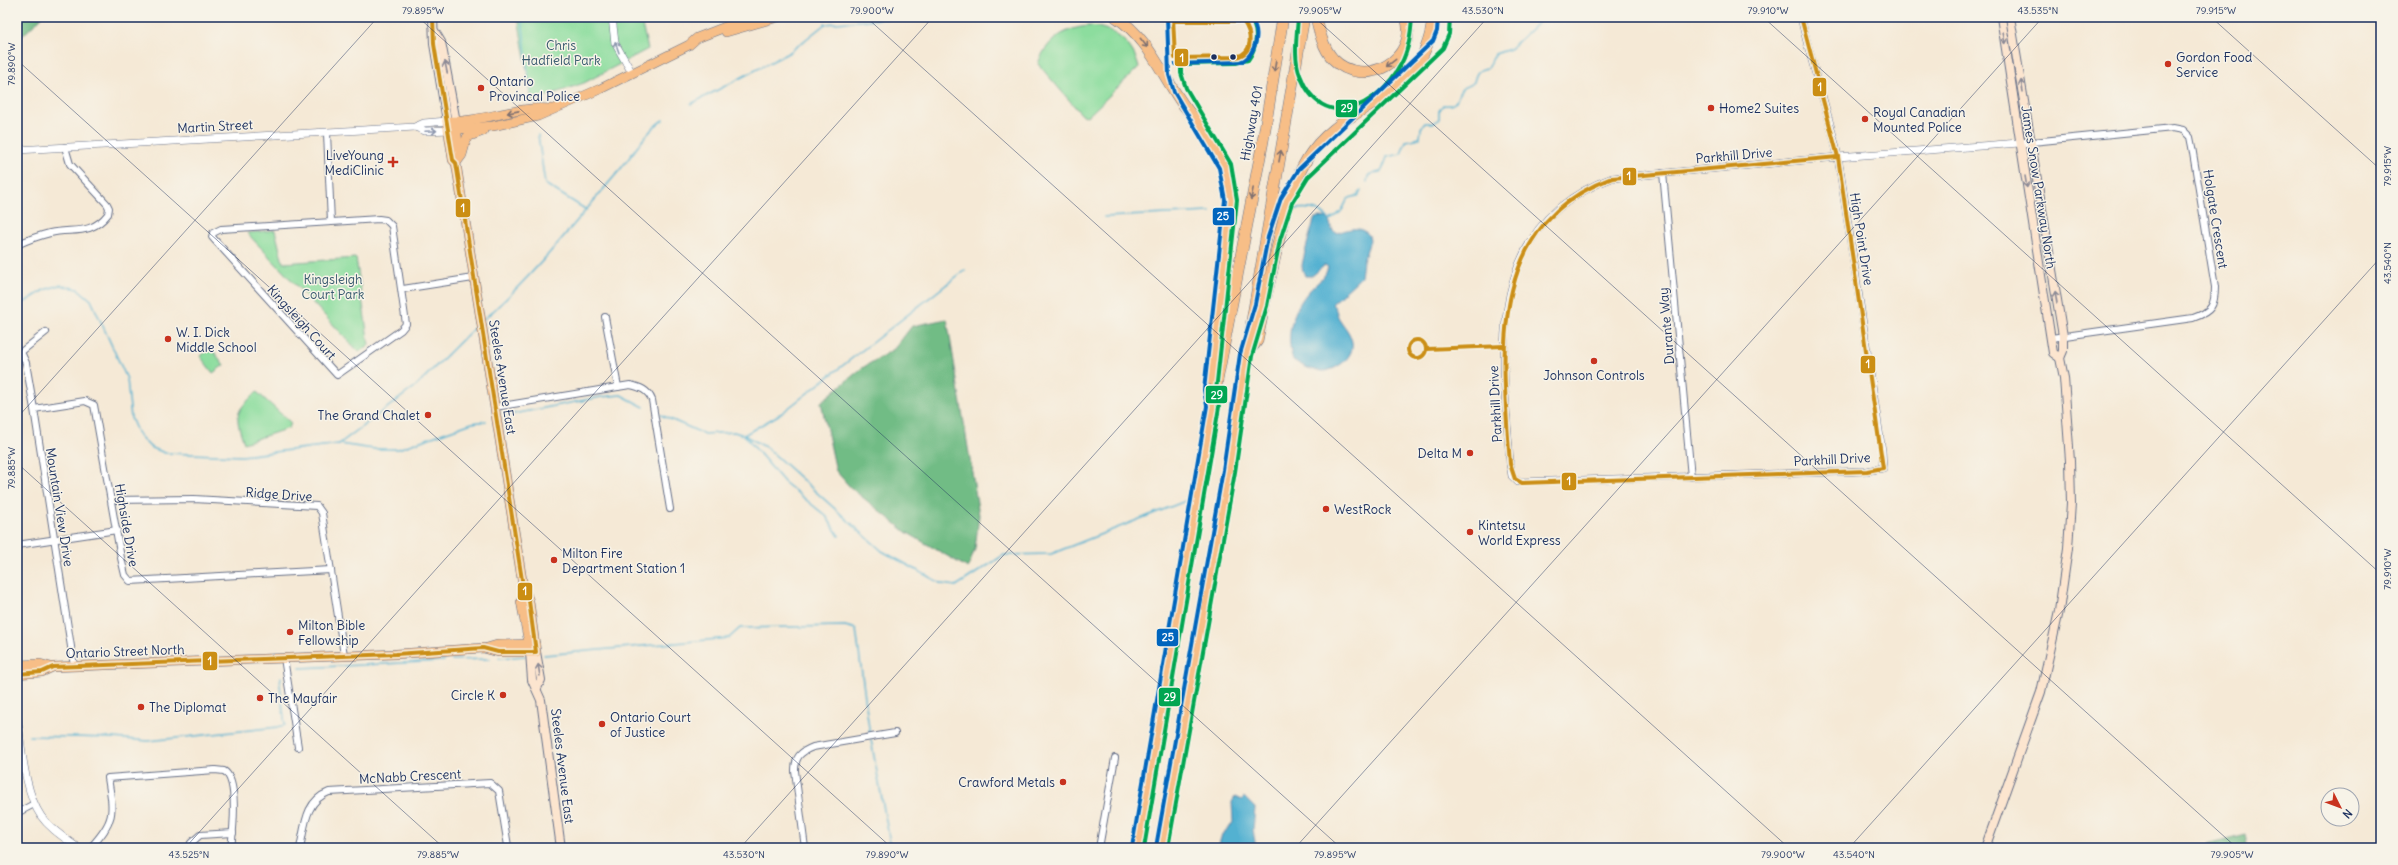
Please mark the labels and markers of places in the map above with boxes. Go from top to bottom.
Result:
place label: Gordon Food Service [2176,49,2253,81]
unlabelled marker [1209,52,1219,62]
unlabelled marker [1228,52,1238,62]
marker: Gordon Food Service [2163,59,2173,69]
place label: Ontario Provincal Police [489,73,580,105]
marker: Ontario Provincal Police [476,83,486,93]
place label: Home2 Suites [1719,100,1799,117]
marker: Home2 Suites [1706,103,1716,113]
place label: Royal Canadian Mounted Police [1873,104,1966,136]
marker: Royal Canadian Mounted Police [1860,114,1870,124]
place label: LiveYoung MediClinic [325,147,384,179]
marker: LiveYoung MediClinic [387,156,399,168]
place label: W. I. Dick Middle School [176,324,257,356]
marker: W. I. Dick Middle School [163,334,173,344]
marker: Johnson Controls [1589,356,1599,366]
place label: Johnson Controls [1543,367,1645,384]
place label: The Grand Chalet [318,407,421,424]
marker: The Grand Chalet [423,410,433,420]
place label: Delta M [1417,445,1462,462]
marker: Delta M [1465,448,1475,458]
place label: WestRock [1334,501,1392,518]
marker: WestRock [1321,504,1331,514]
place label: Kintetsu World Express [1478,517,1561,549]
marker: Kintetsu World Express [1465,527,1475,537]
place label: Milton Fire Department Station 1 [562,545,685,577]
marker: Milton Fire Department Station 1 [549,555,559,565]
place label: Milton Bible Fellowship [298,617,365,649]
marker: Milton Bible Fellowship [285,627,295,637]
place label: Circle K [451,687,495,704]
place label: The Mayfair [268,690,338,707]
marker: Circle K [498,690,508,700]
marker: The Mayfair [255,693,265,703]
place label: The Diplomat [149,699,227,716]
marker: The Diplomat [136,702,146,712]
place label: Ontario Court of Justice [610,709,692,741]
marker: Ontario Court of Justice [597,719,607,729]
place label: Crawford Metals [958,774,1055,791]
marker: Crawford Metals [1058,777,1068,787]

